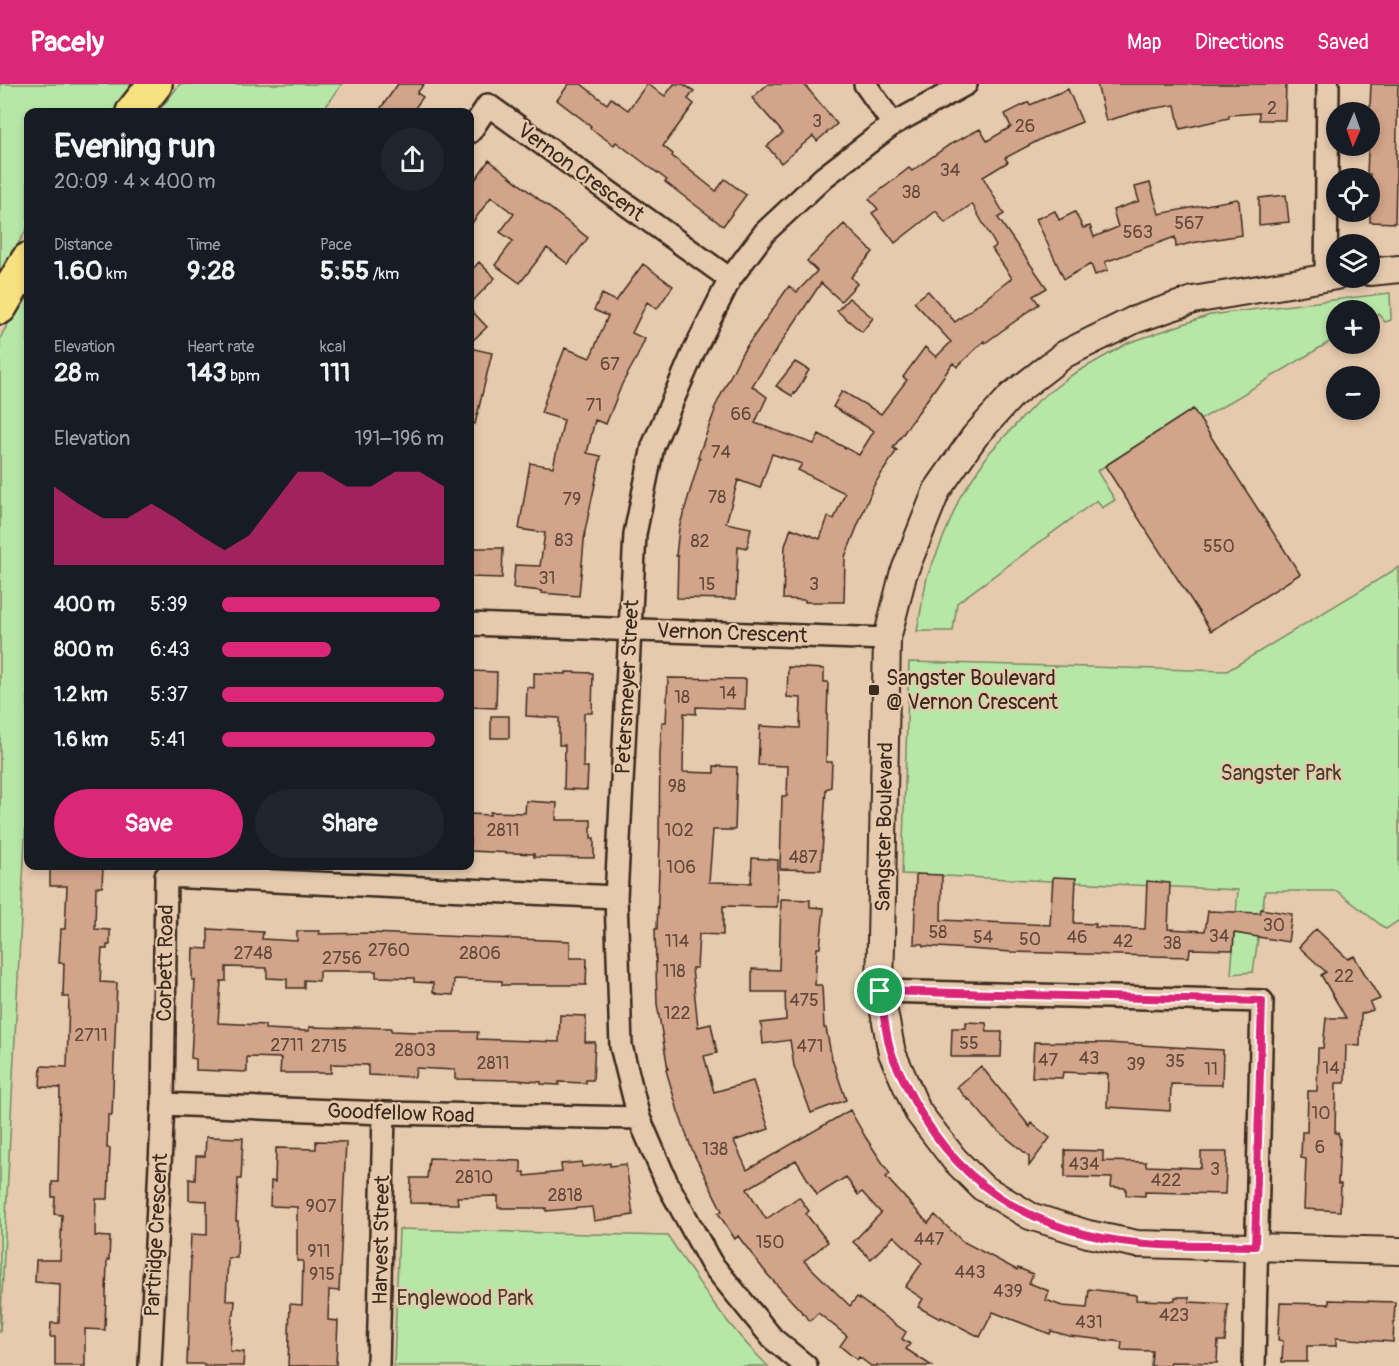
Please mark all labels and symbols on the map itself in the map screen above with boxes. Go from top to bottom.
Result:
house number: 2 [1267,97,1277,120]
north arrow [1326,102,1380,156]
house number: 3 [812,110,822,133]
house number: 26 [1015,115,1035,138]
street label: Vernon Crescent [512,117,650,228]
house number: 34 [940,159,961,182]
house number: 38 [901,181,921,204]
house number: 567 [1174,212,1204,235]
house number: 563 [1123,221,1153,244]
house number: 67 [600,353,620,376]
house number: 71 [586,394,602,417]
house number: 66 [731,403,751,426]
house number: 74 [711,441,732,464]
house number: 78 [708,486,726,509]
house number: 79 [563,488,581,511]
house number: 83 [554,529,574,552]
house number: 82 [690,530,710,553]
house number: 550 [1203,535,1235,558]
house number: 31 [538,567,556,590]
house number: 15 [699,573,715,596]
house number: 3 [809,573,819,596]
street label: Petersmeyer Street [609,599,646,775]
street label: Vernon Crescent [656,617,808,650]
place label: Sangster Boulevard @ Vernon Crescent [886,665,1059,716]
house number: 14 [719,682,737,705]
marker: Sangster Boulevard @ Vernon Crescent [867,683,881,697]
house number: 18 [674,686,690,709]
street label: Sangster Boulevard [870,742,899,912]
park label: Sangster Park [1221,760,1342,787]
house number: 98 [668,775,686,798]
house number: 2811 [486,819,520,842]
house number: 102 [664,819,694,842]
house number: 487 [788,846,818,869]
house number: 106 [666,856,696,879]
street label: Corbett Road [151,904,180,1022]
house number: 30 [1263,914,1285,937]
house number: 58 [929,921,947,944]
house number: 34 [1209,925,1230,948]
house number: 54 [973,926,994,949]
house number: 46 [1067,926,1087,949]
house number: 50 [1019,928,1041,951]
house number: 114 [665,930,690,953]
house number: 42 [1113,930,1133,953]
house number: 38 [1162,932,1182,955]
house number: 2760 [368,939,410,962]
house number: 2748 [233,942,273,965]
house number: 2806 [459,942,501,965]
house number: 2756 [322,947,362,970]
house number: 118 [662,960,686,983]
pin [854,965,905,1016]
house number: 22 [1334,965,1354,988]
house number: 475 [789,989,819,1012]
house number: 122 [663,1002,691,1025]
house number: 2711 [74,1024,108,1047]
house number: 55 [959,1032,979,1055]
house number: 2711 [270,1034,304,1057]
house number: 2715 [311,1035,347,1058]
house number: 471 [797,1035,824,1058]
house number: 2803 [394,1039,436,1062]
house number: 43 [1079,1047,1099,1070]
house number: 47 [1038,1049,1058,1072]
house number: 35 [1165,1050,1185,1073]
house number: 2811 [476,1052,510,1075]
house number: 39 [1126,1053,1146,1076]
house number: 14 [1322,1057,1340,1080]
house number: 11 [1204,1058,1218,1081]
street label: Goodfellow Road [327,1097,475,1130]
house number: 10 [1311,1102,1331,1125]
house number: 6 [1315,1136,1325,1159]
house number: 138 [702,1138,728,1161]
street label: Partridge Crescent [139,1152,174,1318]
house number: 434 [1069,1153,1100,1176]
house number: 3 [1210,1158,1220,1181]
house number: 2810 [455,1166,493,1189]
house number: 422 [1151,1169,1181,1192]
street label: Harvest Street [367,1174,396,1305]
house number: 2818 [547,1184,583,1207]
house number: 907 [305,1195,337,1218]
house number: 447 [914,1228,945,1251]
house number: 150 [755,1231,785,1254]
house number: 911 [307,1240,331,1263]
house number: 443 [955,1261,985,1284]
house number: 915 [309,1263,335,1286]
house number: 439 [993,1280,1023,1303]
park label: Englewood Park [396,1285,534,1312]
house number: 423 [1159,1304,1189,1327]
house number: 431 [1075,1311,1103,1334]

